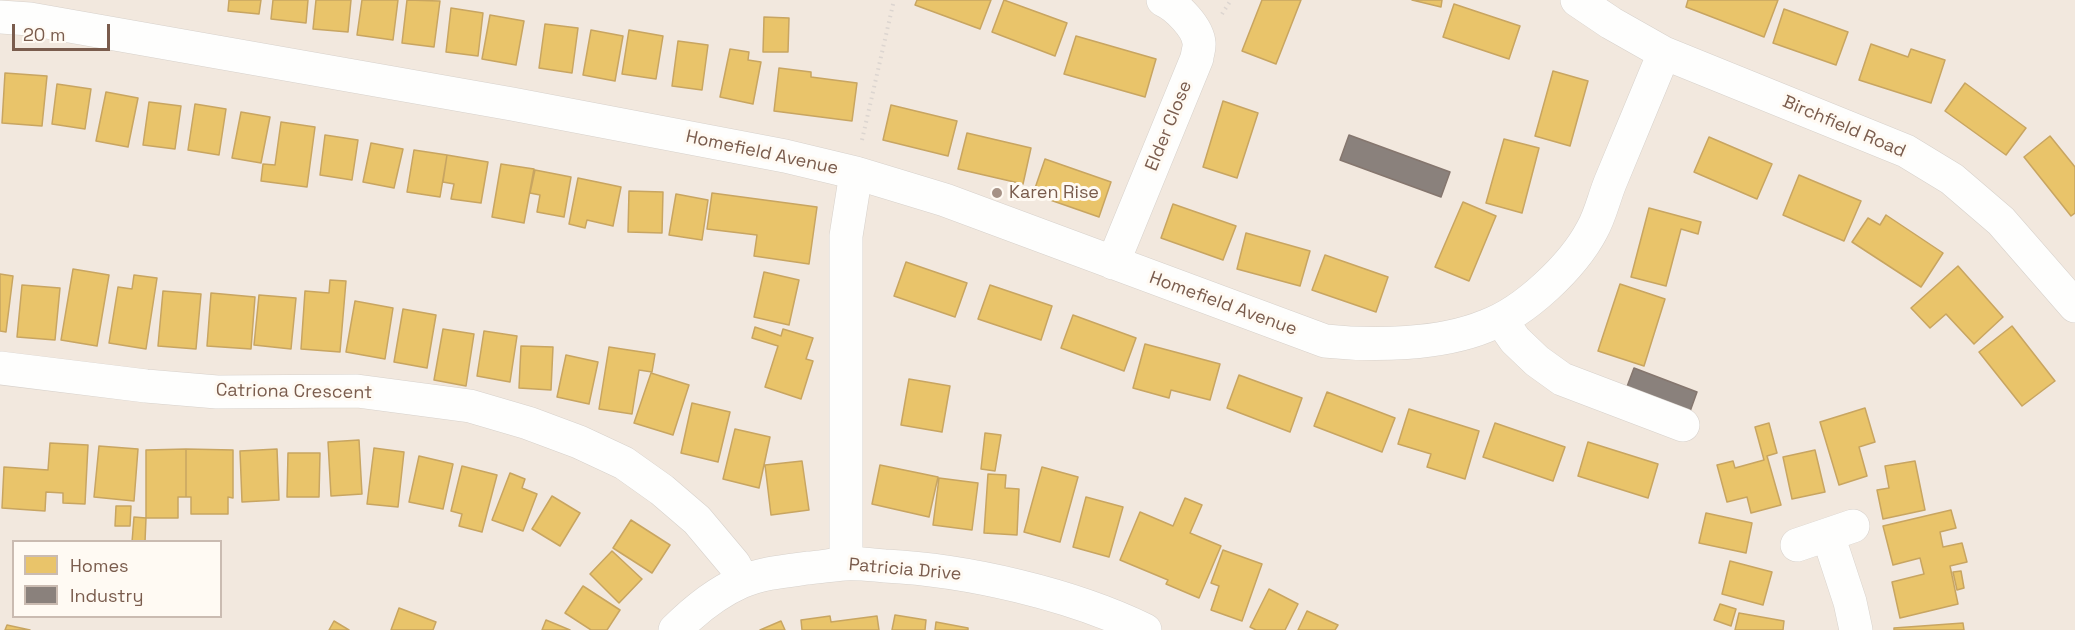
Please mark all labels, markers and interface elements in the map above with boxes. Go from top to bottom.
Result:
scale bar [15,12,112,50]
text: 20 m [23,23,66,46]
street label: Elder Close [1141,78,1197,174]
street label: Birchfield Road [1779,91,1909,163]
street label: Homefield Avenue [684,126,840,180]
place label: Karen Rise [1009,182,1099,204]
marker: Karen Rise [990,186,1004,200]
street label: Homefield Avenue [1146,267,1300,341]
street label: Catriona Crescent [216,380,372,404]
legend [12,540,222,618]
text: Homes [70,554,129,577]
street label: Patricia Drive [848,554,962,586]
text: Industry [70,584,143,607]

